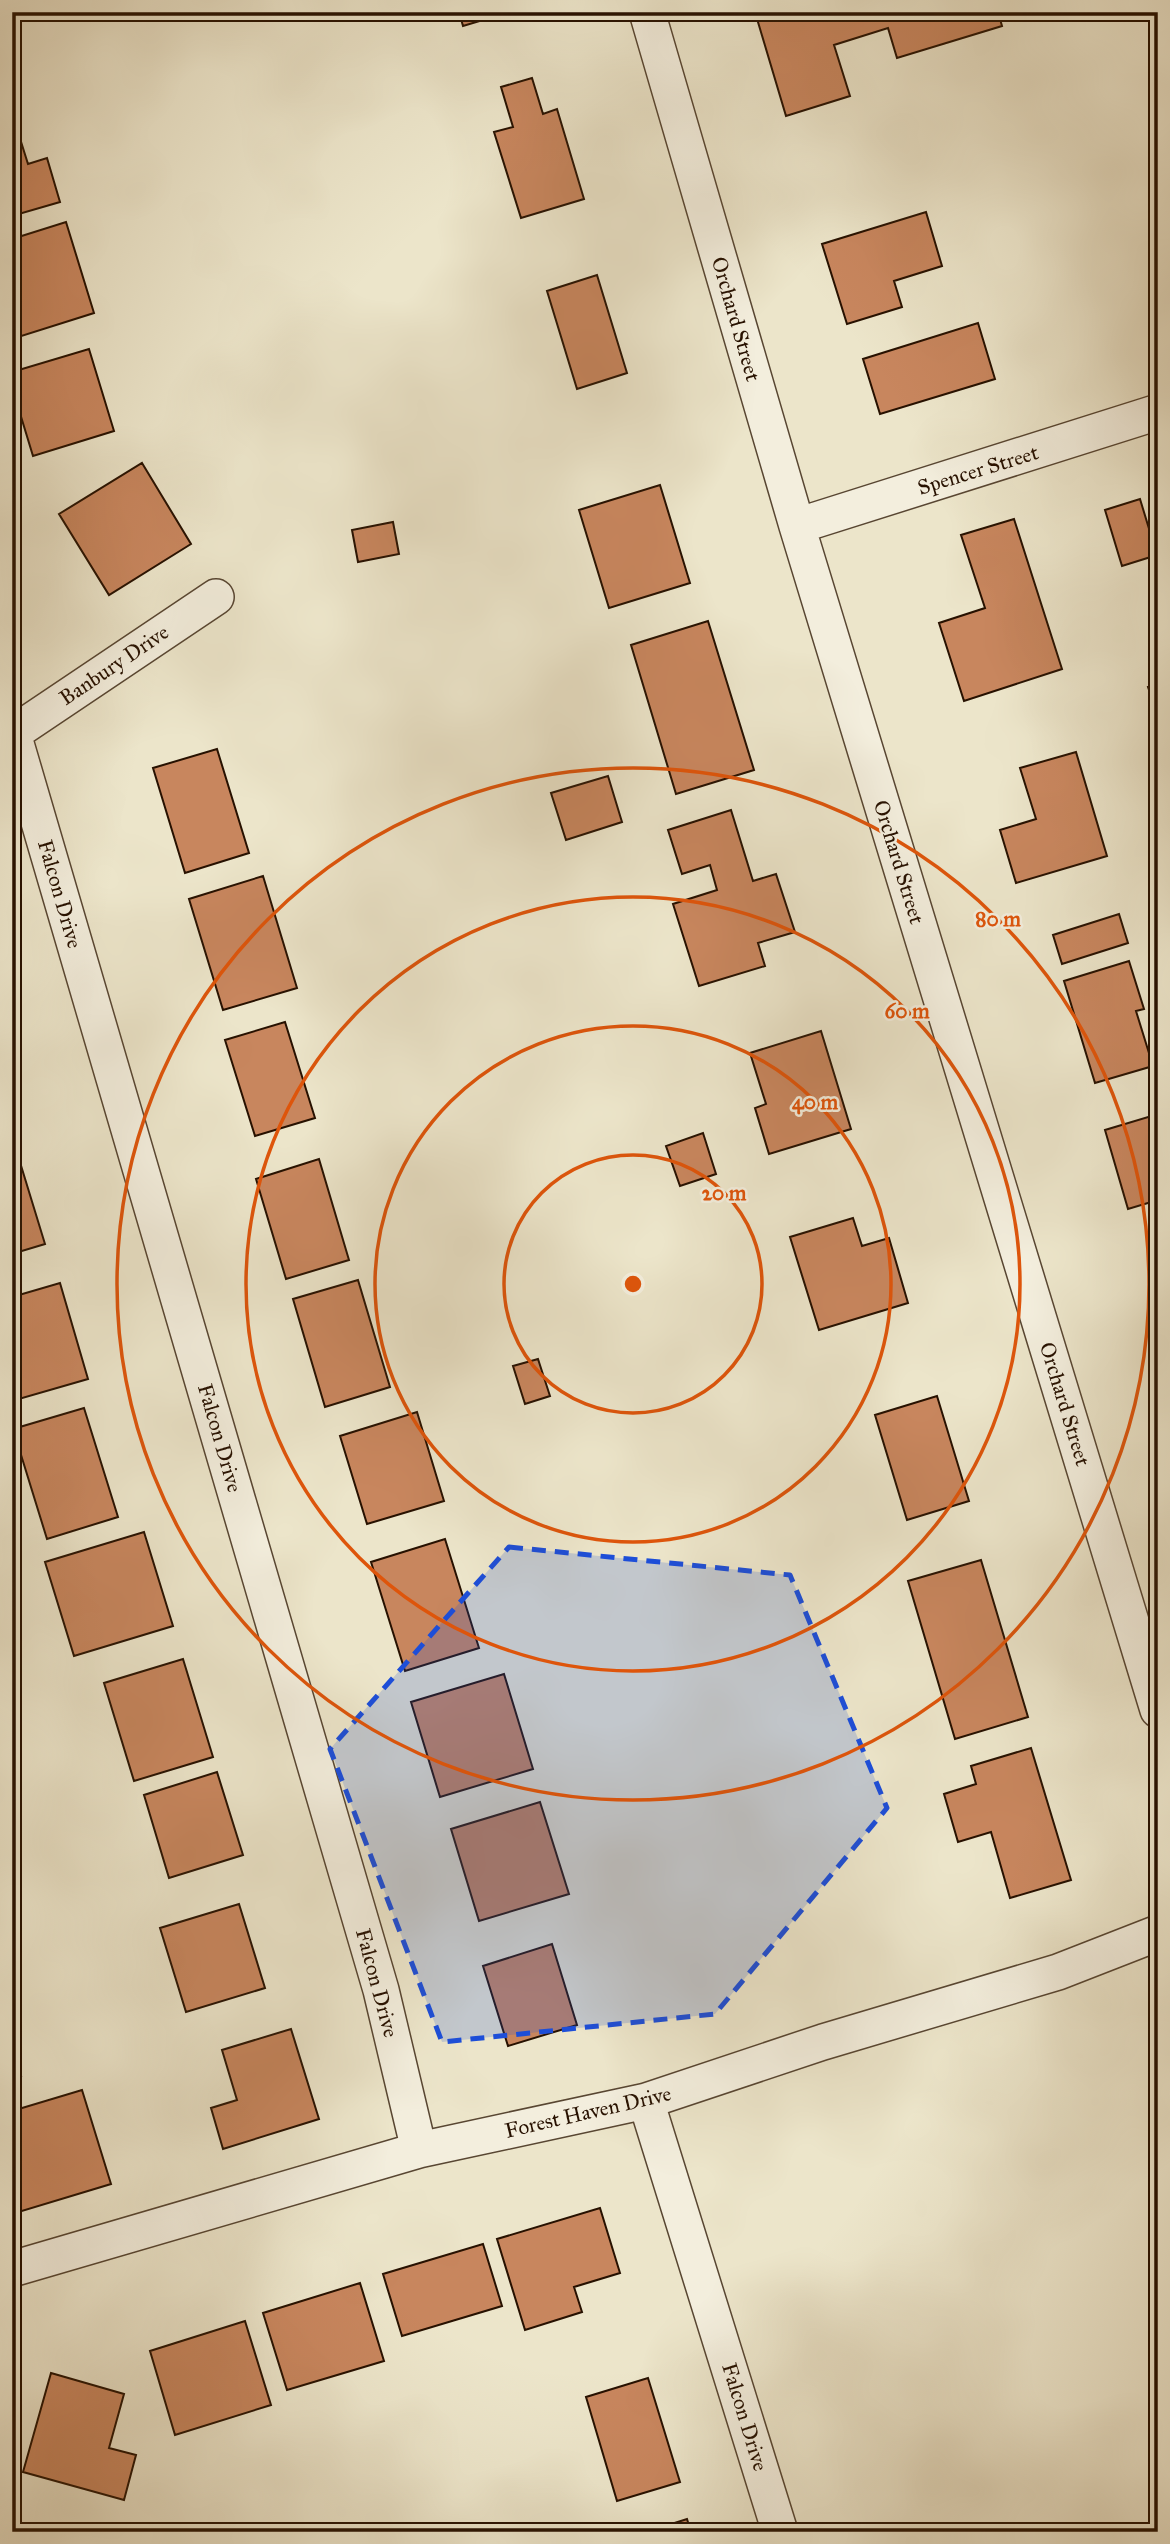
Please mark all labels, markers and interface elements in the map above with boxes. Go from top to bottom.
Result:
street label: Orchard Street [706,254,766,385]
street label: Spencer Street [914,439,1042,501]
street label: Banbury Drive [54,619,174,711]
street label: Orchard Street [868,797,930,928]
street label: Falcon Drive [32,837,88,952]
text: 80 m [975,906,1021,932]
text: 60 m [884,998,930,1024]
text: 40 m [792,1089,838,1115]
text: 20 m [702,1180,747,1206]
centre of rings [621,1272,645,1296]
street label: Orchard Street [1034,1339,1096,1470]
street label: Falcon Drive [192,1381,248,1496]
street label: Falcon Drive [350,1926,404,2041]
street label: Forest Haven Drive [502,2080,674,2144]
street label: Falcon Drive [716,2360,774,2474]

